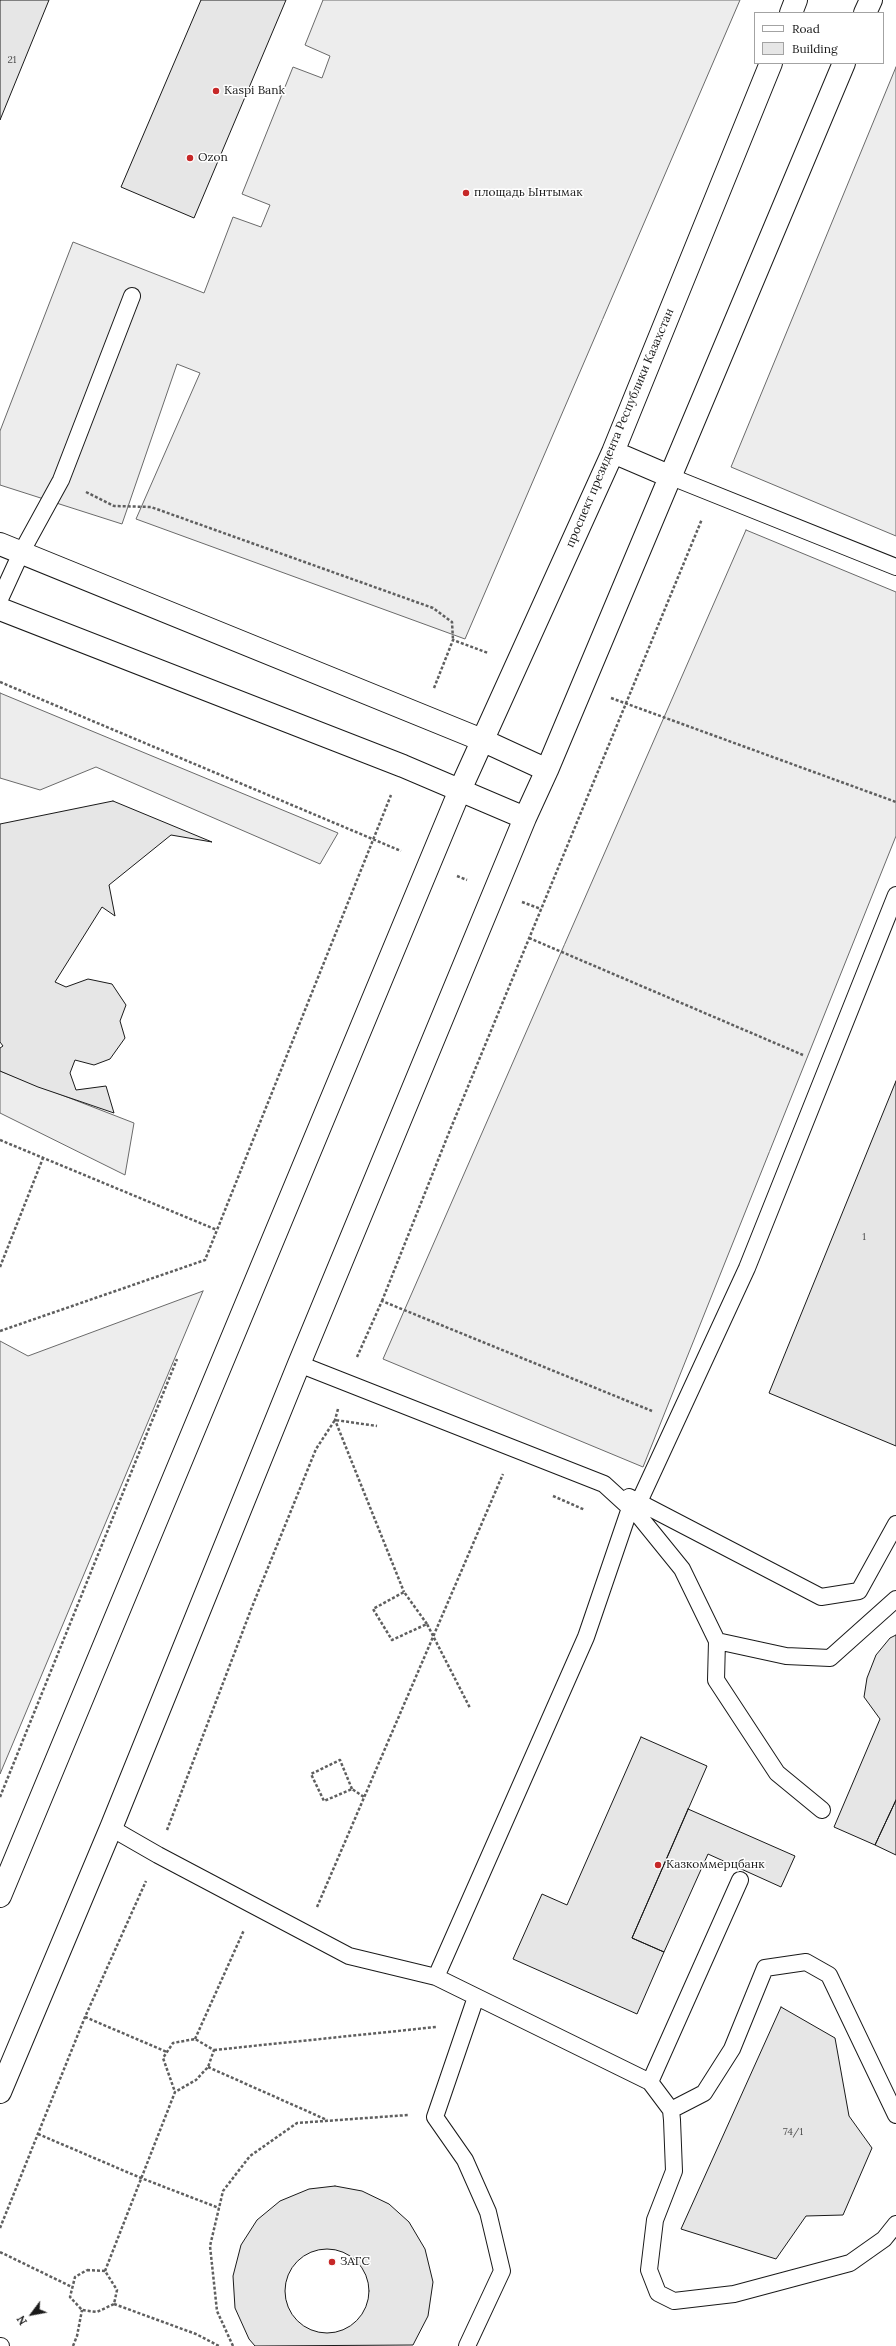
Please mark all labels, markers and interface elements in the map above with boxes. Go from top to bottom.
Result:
legend [754,12,884,64]
text: Road [792,21,820,36]
text: Building [792,41,838,56]
house number: 21 [7,54,17,66]
place label: Kaspi Bank [224,84,285,98]
marker: Kaspi Bank [211,86,221,96]
place label: Ozon [198,151,228,165]
marker: Ozon [185,153,195,163]
place label: площадь Ынтымак [474,186,583,200]
marker: площадь Ынтымак [461,188,471,198]
street label: проспект президента Республики Казахстан [563,306,677,550]
house number: 1 [862,1231,866,1243]
place label: Казкоммерцбанк [666,1858,765,1872]
marker: Казкоммерцбанк [653,1860,663,1870]
house number: 74/1 [783,2126,803,2138]
place label: ЗАГС [340,2255,370,2269]
marker: ЗАГС [327,2257,337,2267]
north arrow [12,2294,52,2334]
text: N [14,2313,30,2328]

